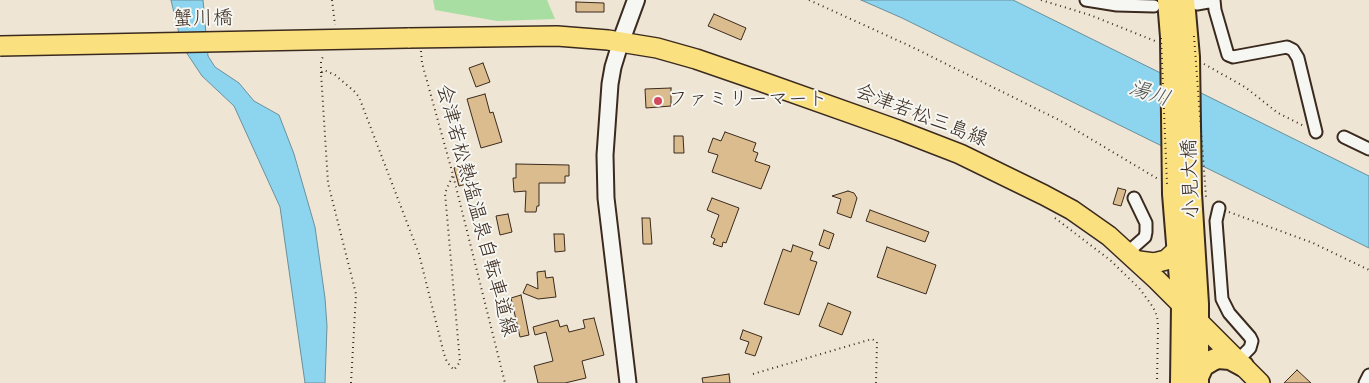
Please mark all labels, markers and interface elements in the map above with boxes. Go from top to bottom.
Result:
street label: 蟹川橋 [173,7,233,33]
water label: 湯川 [1125,77,1173,113]
street label: 会津若松三島線 [851,81,991,153]
street label: 会津若松熱塩温泉自転車道線 [430,82,520,340]
place label: ファミリーマート [668,89,828,113]
marker: ファミリーマート [652,95,664,107]
street label: 小見大橋 [1179,139,1205,219]

